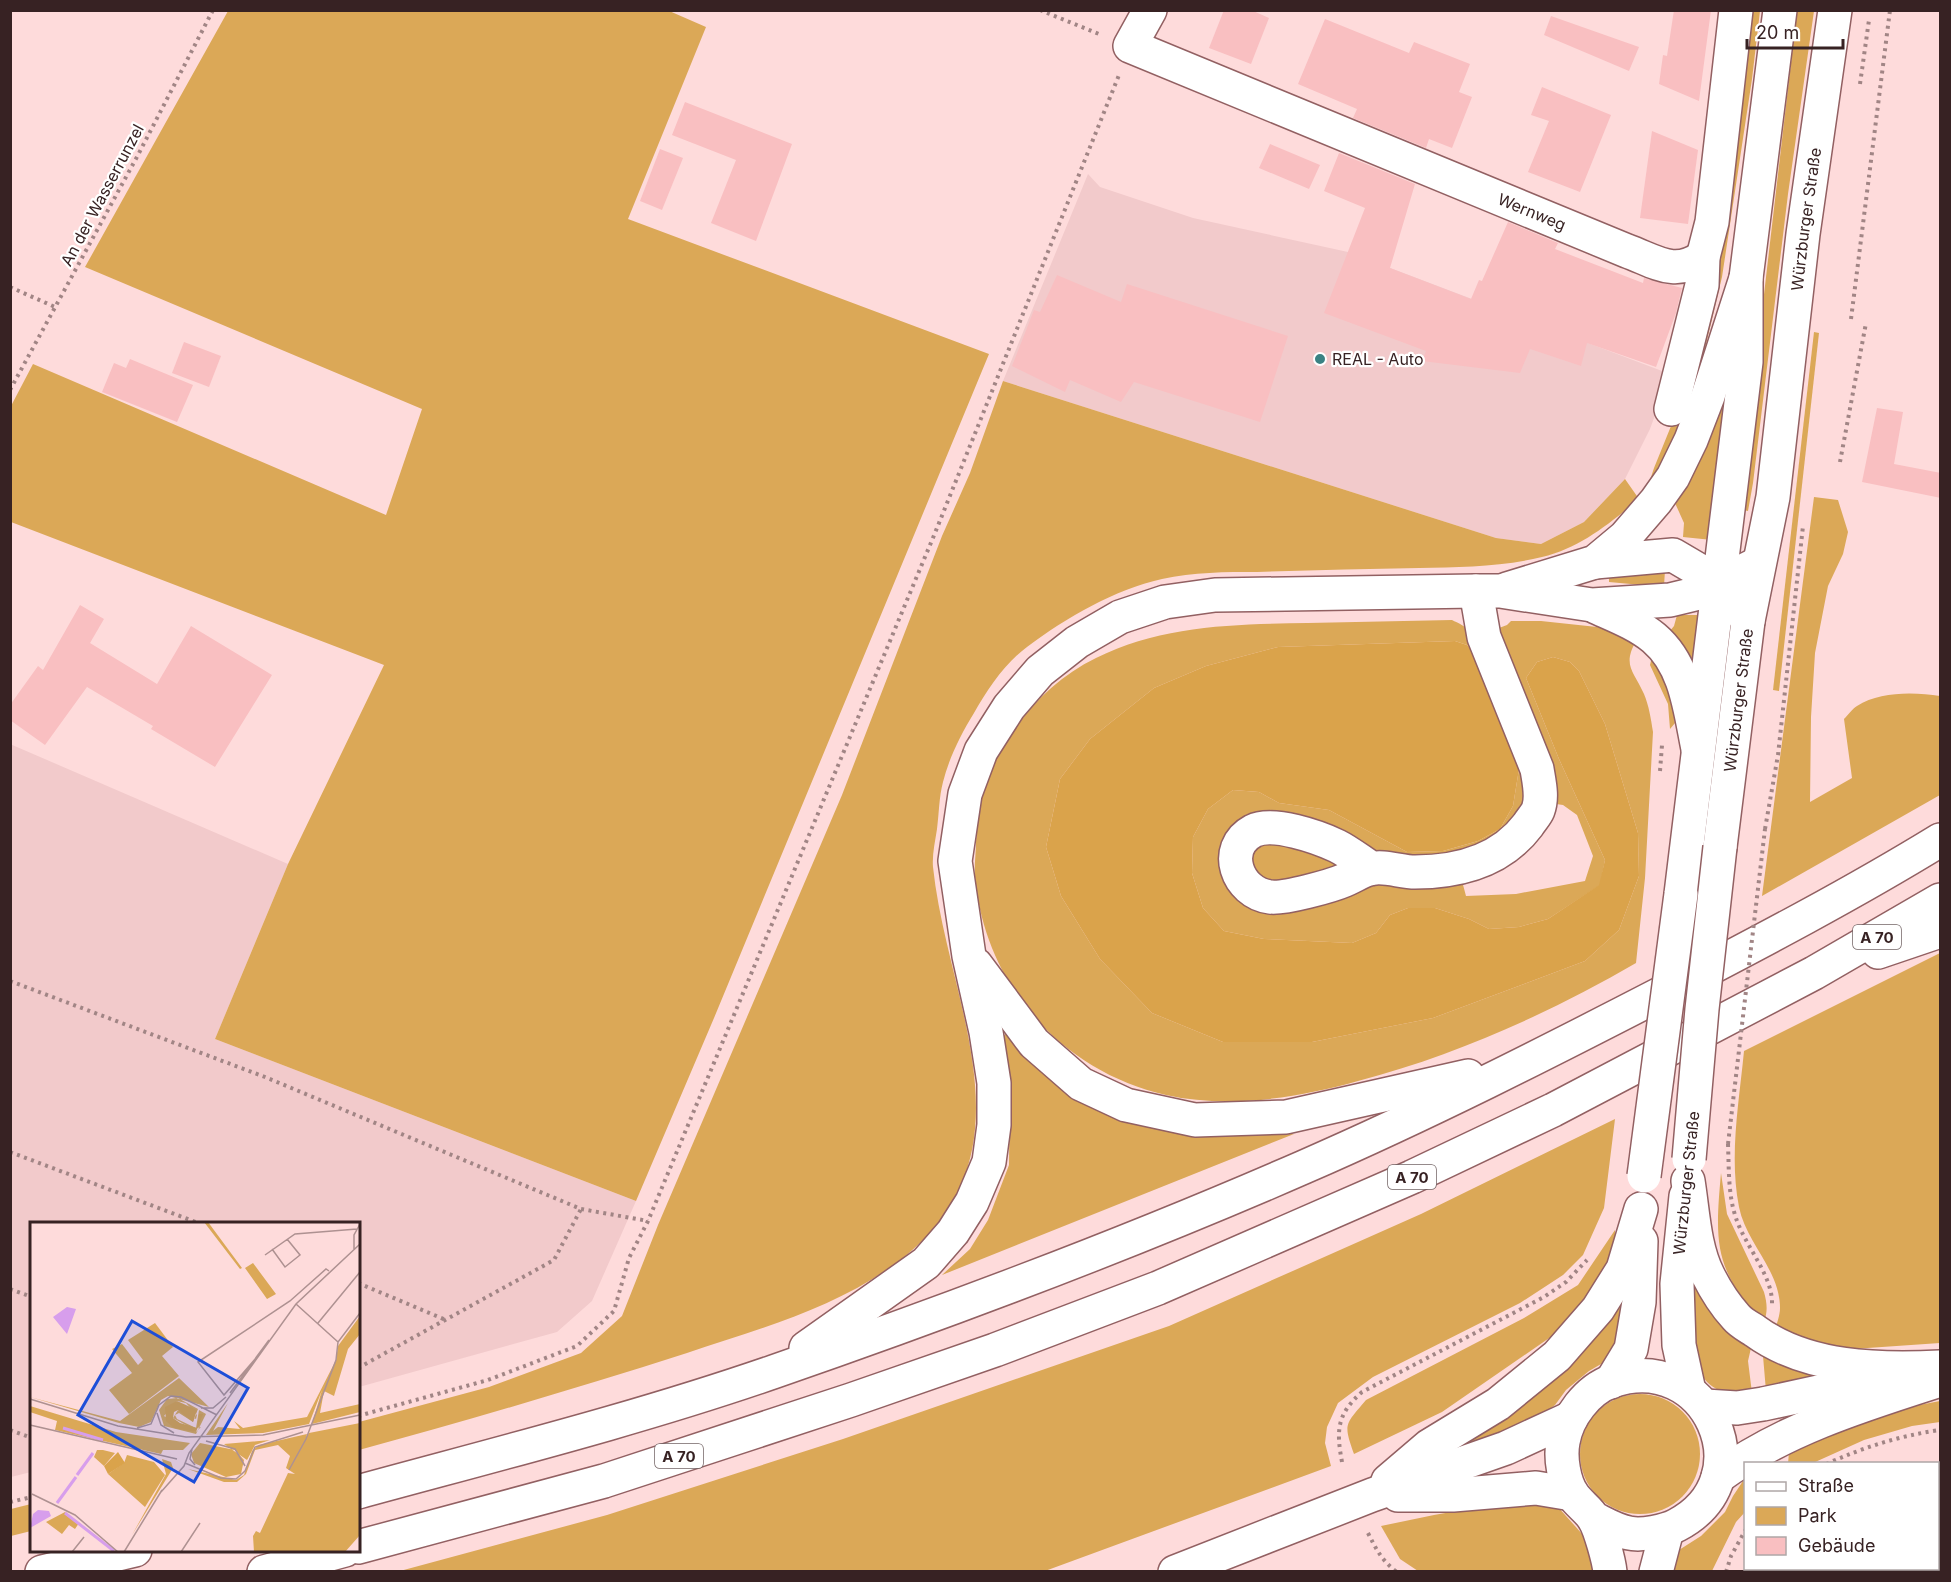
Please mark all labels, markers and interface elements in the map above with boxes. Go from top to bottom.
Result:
scale bar [1747,12,1843,50]
text: 20 m [1756,22,1799,43]
street label: An der Wasserrunzel [56,121,148,269]
street label: Würzburger Straße [1787,146,1825,292]
street label: Wernweg [1495,189,1569,235]
place label: REAL - Auto [1332,349,1424,369]
marker: REAL - Auto [1313,352,1327,366]
street label: Würzburger Straße [1719,627,1757,773]
road number: A 70 [1853,925,1901,949]
street label: Würzburger Straße [1669,1110,1703,1256]
road number: A 70 [1388,1165,1436,1189]
inset map [30,1222,360,1552]
road number: A 70 [655,1444,703,1468]
legend [1744,1462,1939,1570]
text: Straße [1798,1475,1854,1496]
text: Park [1798,1505,1837,1526]
text: Gebäude [1798,1535,1875,1556]

